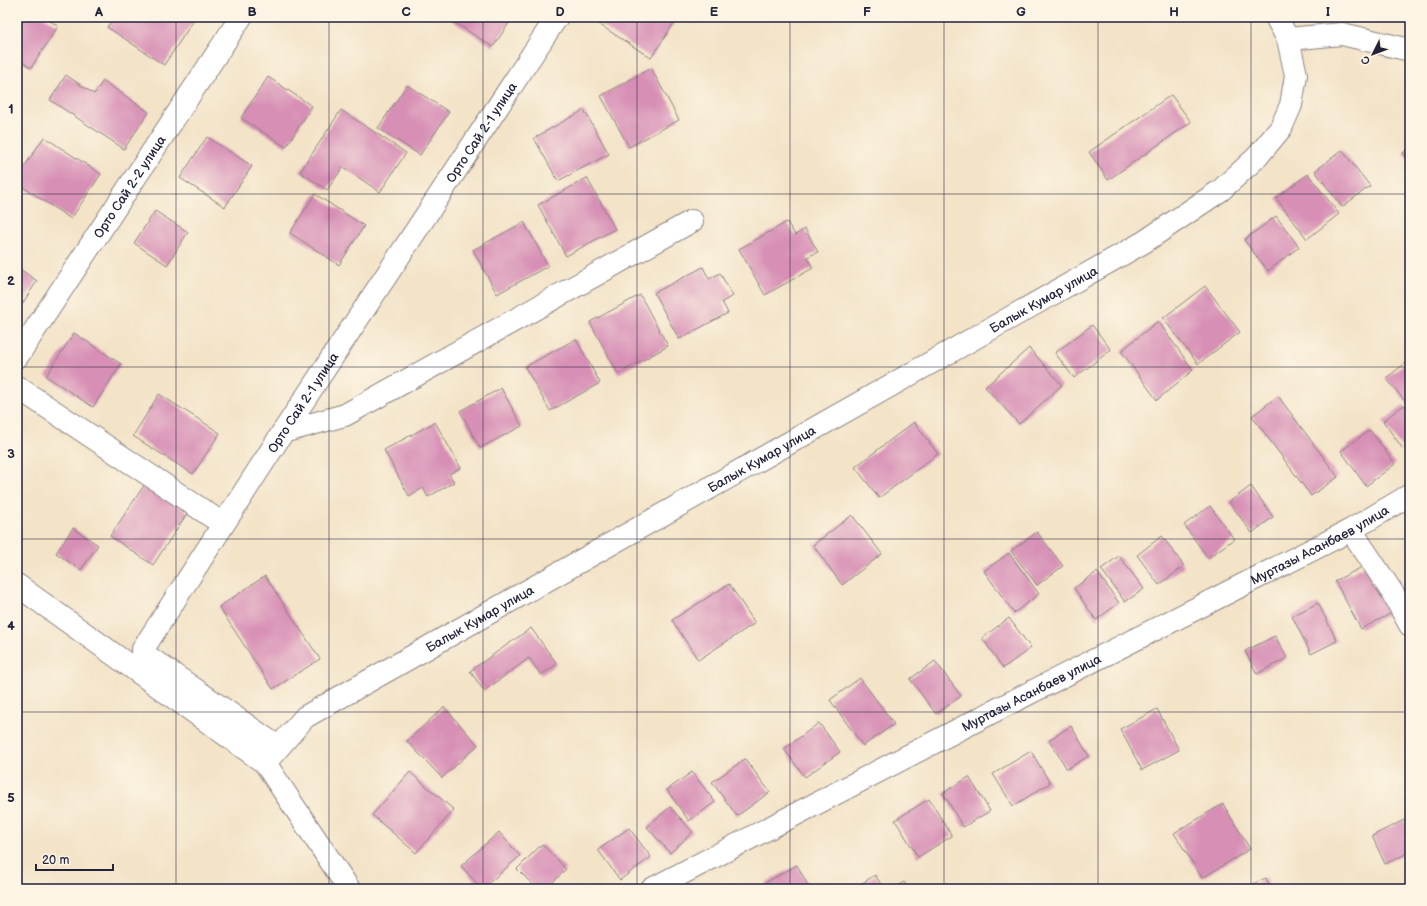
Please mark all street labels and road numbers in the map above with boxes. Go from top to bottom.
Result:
street label: Орто Сай 2-1 улица [443,79,521,186]
street label: Орто Сай 2-2 улица [90,133,170,242]
street label: Балык Кумар улица [987,263,1101,337]
street label: Орто Сай 2-1 улица [265,350,342,456]
street label: Балык Кумар улица [705,422,819,496]
street label: Муртазы Асанбаев улица [1248,502,1392,589]
street label: Балык Кумар улица [423,582,537,656]
street label: Муртазы Асанбаев улица [959,651,1104,736]

